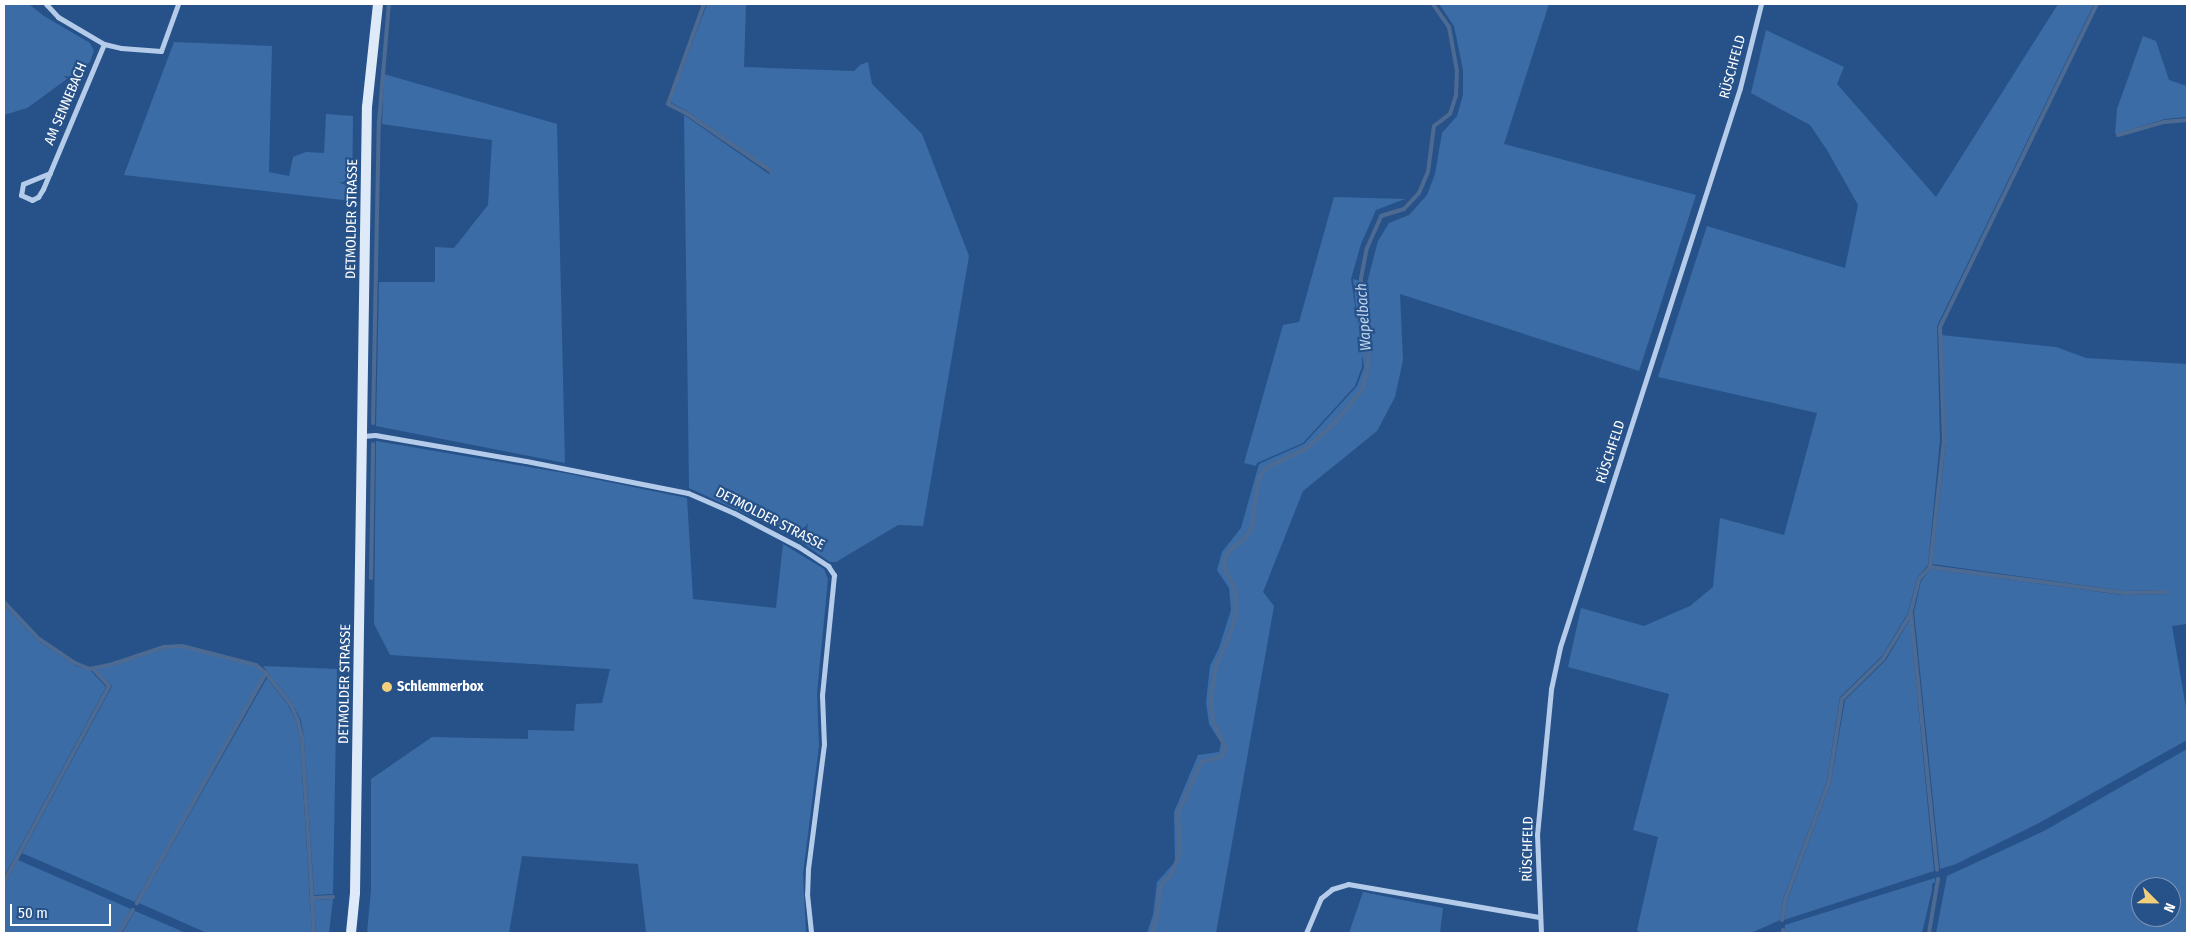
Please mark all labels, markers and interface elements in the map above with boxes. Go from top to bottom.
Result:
street label: RÜSCHFELD [1716,33,1750,101]
street label: AM SENNEBACH [41,60,91,148]
street label: DETMOLDER STRASSE [343,159,361,279]
water label: Wapelbach [1353,283,1375,351]
street label: RÜSCHFELD [1593,418,1629,486]
street label: DETMOLDER STRASSE [713,484,827,554]
street label: DETMOLDER STRASSE [336,624,354,744]
place label: Schlemmerbox [397,679,484,695]
marker: Schlemmerbox [381,681,393,693]
street label: RÜSCHFELD [1519,816,1537,882]
north arrow [2131,877,2181,927]
scale bar [12,894,114,926]
text: N [2160,900,2179,915]
text: 50 m [18,904,48,922]

